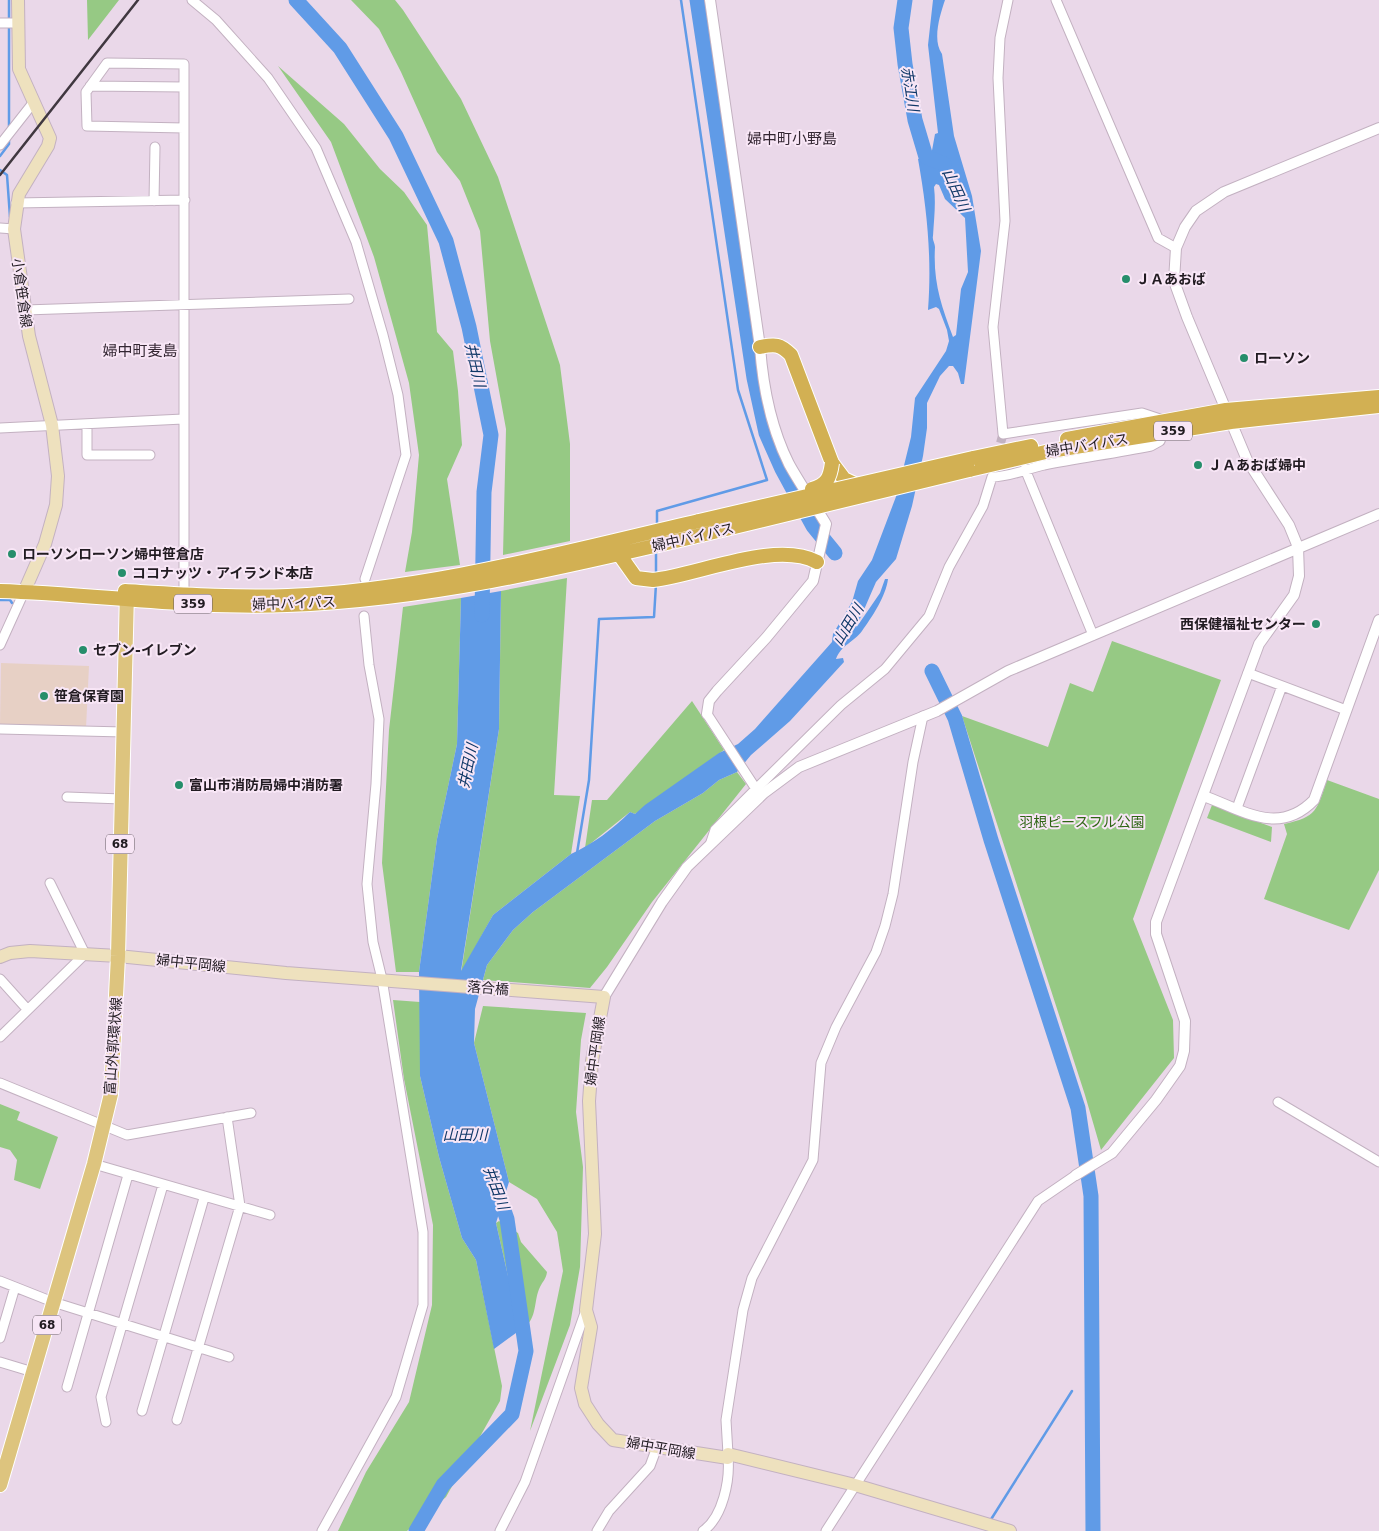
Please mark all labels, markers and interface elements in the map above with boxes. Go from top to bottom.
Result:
water label: 赤江川 [898,65,923,115]
district label: 婦中町小野島 [747,130,837,148]
water label: 山田川 [939,166,974,216]
street label: 小倉笹倉線 [9,257,35,329]
place label: ＪＡあおば [1136,271,1206,287]
marker: ＪＡあおば [1120,273,1132,285]
water label: 井田川 [461,341,489,391]
district label: 婦中町麦島 [102,342,178,360]
place label: ローソン [1254,350,1310,366]
marker: ローソン [1238,352,1250,364]
road number: 359 [1154,422,1192,441]
street label: 婦中バイパス [1044,431,1130,459]
place label: ＪＡあおば婦中 [1208,457,1306,473]
marker: ＪＡあおば婦中 [1192,459,1204,471]
street label: 婦中バイパス [650,520,736,554]
place label: ローソンローソン婦中笹倉店 [22,546,204,562]
marker: ローソンローソン婦中笹倉店 [6,548,18,560]
place label: ココナッツ・アイランド本店 [132,565,313,581]
marker: ココナッツ・アイランド本店 [116,567,128,579]
road number: 359 [174,594,212,614]
street label: 婦中バイパス [252,594,336,612]
water label: 山田川 [829,599,868,649]
place label: 西保健福祉センター [1180,616,1306,632]
marker: 西保健福祉センター [1310,618,1322,630]
place label: セブン-イレブン [93,642,197,658]
marker: セブン-イレブン [77,644,89,656]
place label: 笹倉保育園 [54,688,124,704]
marker: 笹倉保育園 [38,690,50,702]
water label: 井田川 [455,740,482,790]
place label: 富山市消防局婦中消防署 [189,777,343,793]
marker: 富山市消防局婦中消防署 [173,779,185,791]
park label: 羽根ピースフル公園 [1019,814,1145,830]
road number: 68 [106,834,134,854]
street label: 婦中平岡線 [155,951,227,975]
street label: 落合橋 [466,978,510,998]
street label: 富山外郭環状線 [102,997,124,1095]
street label: 婦中平岡線 [582,1015,608,1087]
water label: 山田川 [442,1126,489,1144]
water label: 井田川 [480,1164,513,1214]
road number: 68 [33,1316,61,1334]
street label: 婦中平岡線 [625,1434,697,1462]

